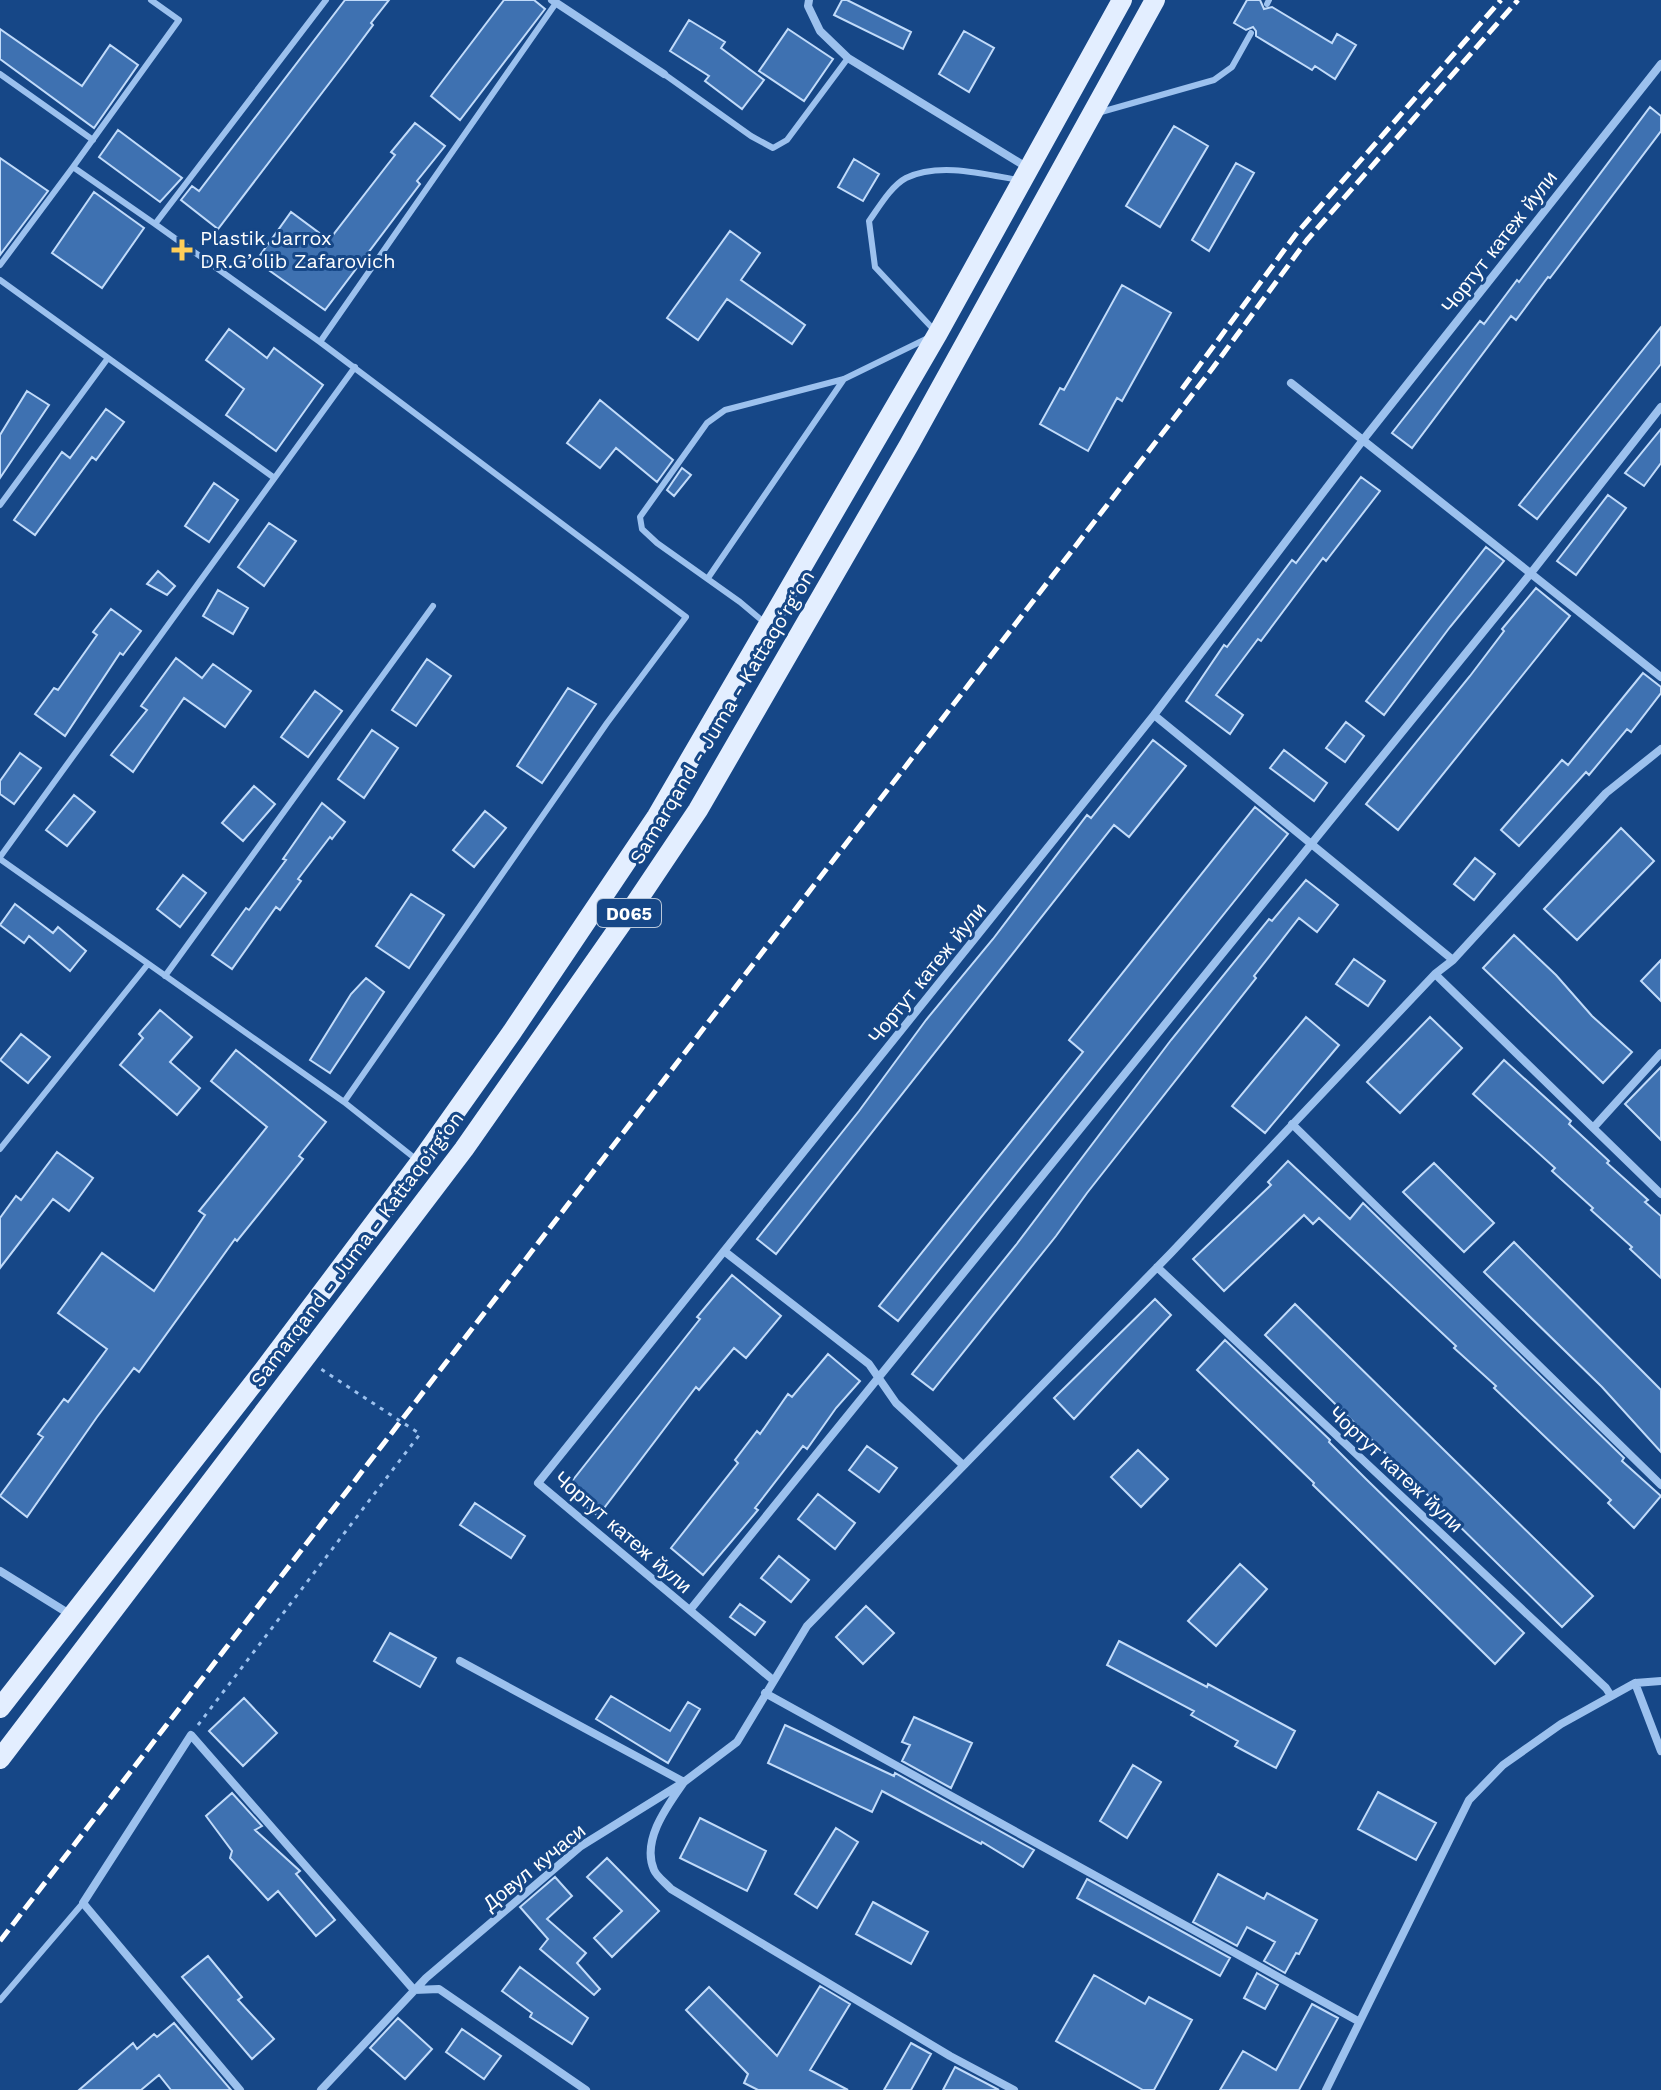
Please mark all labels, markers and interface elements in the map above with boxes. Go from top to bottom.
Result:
street label: Чортут катеж йули [1436,166,1562,318]
place label: Plastik Jarrox DR.G’olib Zafarovich [200,226,396,273]
marker: Plastik Jarrox DR.G’olib Zafarovich [171,239,193,261]
street label: Samarqand - Juma - Kattaqo‘rg‘on [625,566,819,868]
street label: Чортут катеж йули [863,898,991,1048]
road number: D065 [597,899,661,927]
street label: Samarqand - Juma - Kattaqo‘rg‘on [246,1107,468,1391]
street label: Чортут катеж йули [1324,1401,1468,1537]
street label: Чортут катеж йули [549,1466,697,1598]
street label: Довул кучаси [478,1818,590,1916]

